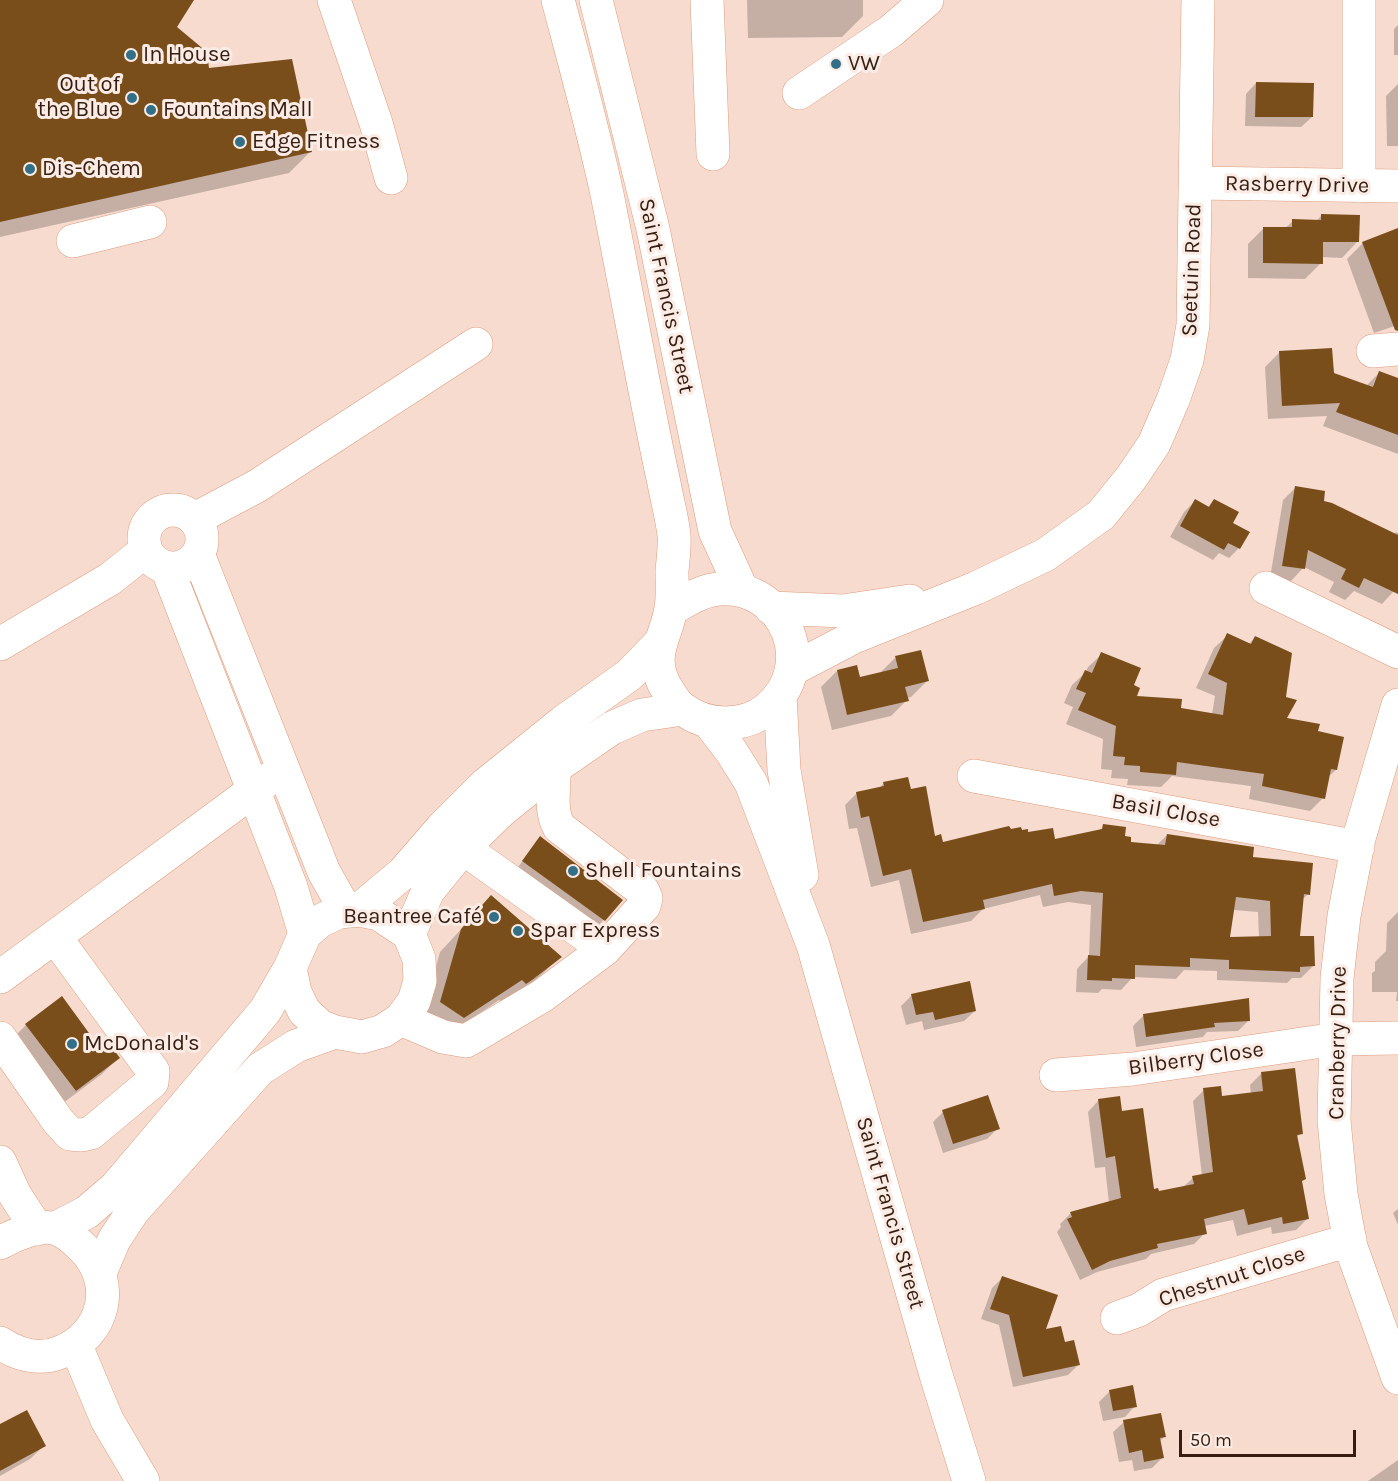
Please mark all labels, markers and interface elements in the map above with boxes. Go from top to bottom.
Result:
place label: In House [143,42,231,68]
marker: In House [124,48,138,62]
place label: VW [848,51,880,77]
marker: VW [829,57,843,71]
place label: Out of the Blue [37,72,120,124]
marker: Out of the Blue [125,91,139,105]
place label: Fountains Mall [163,97,313,123]
marker: Fountains Mall [144,103,158,117]
place label: Edge Fitness [252,129,380,155]
marker: Edge Fitness [233,135,247,149]
place label: Dis-Chem [42,156,141,182]
marker: Dis-Chem [23,162,37,176]
street label: Rasberry Drive [1225,171,1369,199]
street label: Saint Francis Street [632,196,700,396]
street label: Seetuin Road [1176,203,1208,337]
street label: Basil Close [1110,788,1222,834]
place label: Shell Fountains [585,858,742,884]
marker: Shell Fountains [566,864,580,878]
place label: Beantree Café [343,904,482,930]
marker: Beantree Café [487,910,501,924]
place label: Spar Express [530,918,660,944]
marker: Spar Express [511,924,525,938]
street label: Cranberry Drive [1323,966,1353,1120]
place label: McDonald's [84,1031,200,1057]
street label: Bilberry Close [1127,1036,1265,1082]
marker: McDonald's [65,1037,79,1051]
street label: Saint Francis Street [850,1114,930,1312]
street label: Chestnut Close [1155,1241,1309,1313]
scale bar [1182,1418,1359,1456]
text: 50 m [1190,1429,1232,1451]

